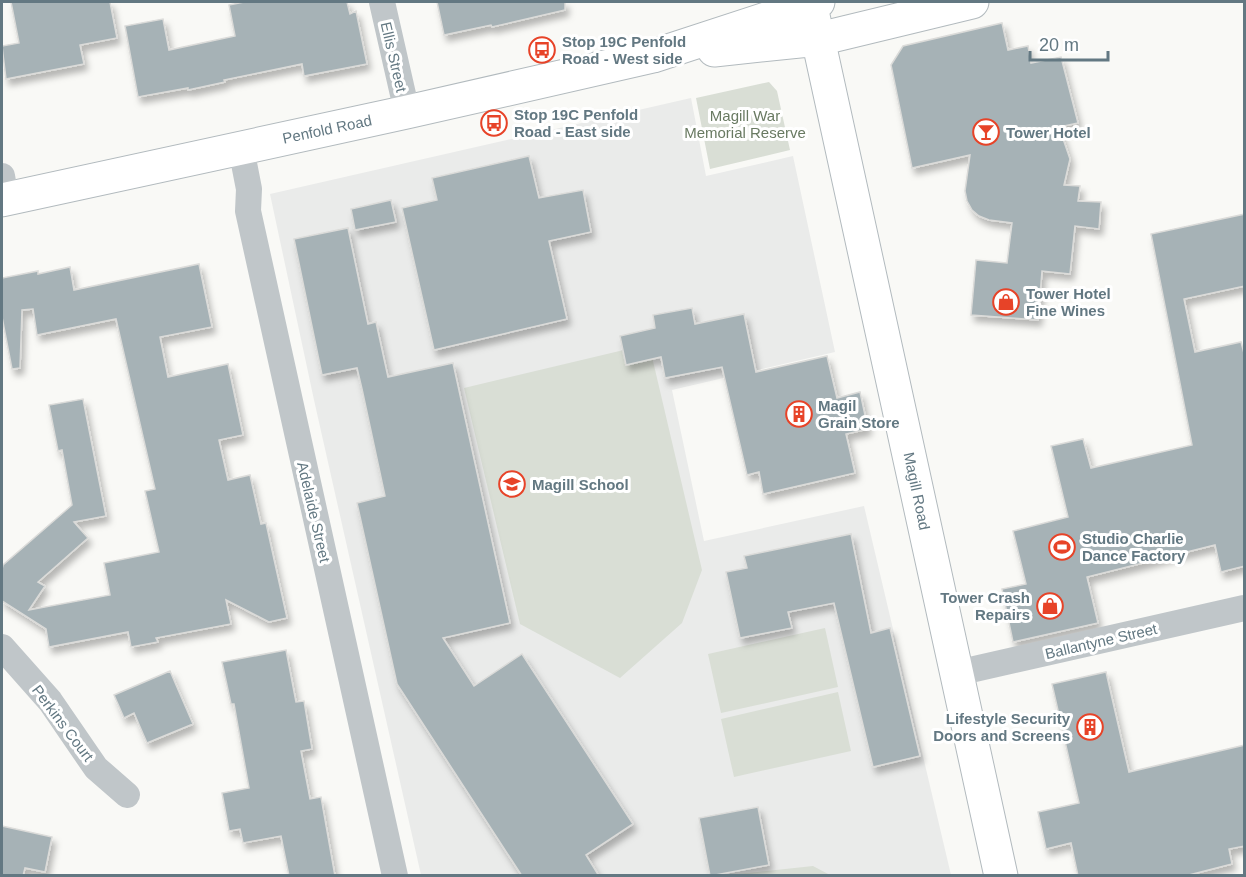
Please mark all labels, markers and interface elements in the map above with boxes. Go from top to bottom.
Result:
street label: Ellis Street [378,20,411,95]
scale bar [1030,24,1108,62]
place label: Stop 19C Penfold Road - West side [562,33,686,67]
bus stop icon: Stop 19C Penfold Road - West side [527,35,557,65]
text: 20 m [1039,35,1079,55]
place label: Stop 19C Penfold Road - East side [514,106,638,140]
park label: Magill War Memorial Reserve [684,107,806,141]
bus stop icon: Stop 19C Penfold Road - East side [479,108,509,138]
street label: Penfold Road [281,111,373,147]
bar icon: Tower Hotel [971,117,1001,147]
place label: Tower Hotel [1006,124,1091,141]
place label: Tower Hotel Fine Wines [1026,285,1111,319]
shop icon: Tower Hotel Fine Wines [991,287,1021,317]
place label: Magil Grain Store [818,397,900,431]
building icon: Magil Grain Store [784,399,814,429]
street label: Magill Road [900,450,934,532]
street label: Adelaide Street [294,460,334,565]
school or university icon: Magill School [497,469,527,499]
place label: Magill School [532,476,629,493]
place label: Studio Charlie Dance Factory [1082,530,1186,564]
sports icon: Studio Charlie Dance Factory [1047,532,1077,562]
place label: Tower Crash Repairs [940,589,1030,623]
shop icon: Tower Crash Repairs [1035,591,1065,621]
street label: Ballantyne Street [1043,620,1159,662]
street label: Perkins Court [29,682,98,765]
place label: Lifestyle Security Doors and Screens [933,710,1071,744]
building icon: Lifestyle Security Doors and Screens [1075,712,1105,742]

